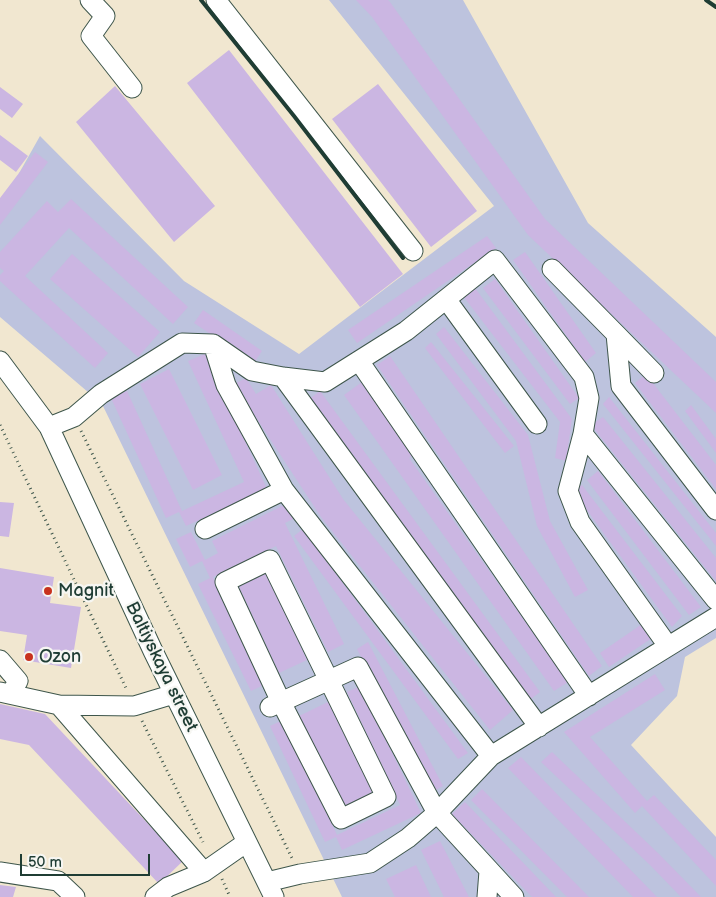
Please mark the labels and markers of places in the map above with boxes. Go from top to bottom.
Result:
place label: Magnit [58,580,114,602]
marker: Magnit [42,585,54,597]
place label: Ozon [39,646,81,668]
marker: Ozon [23,651,35,663]

